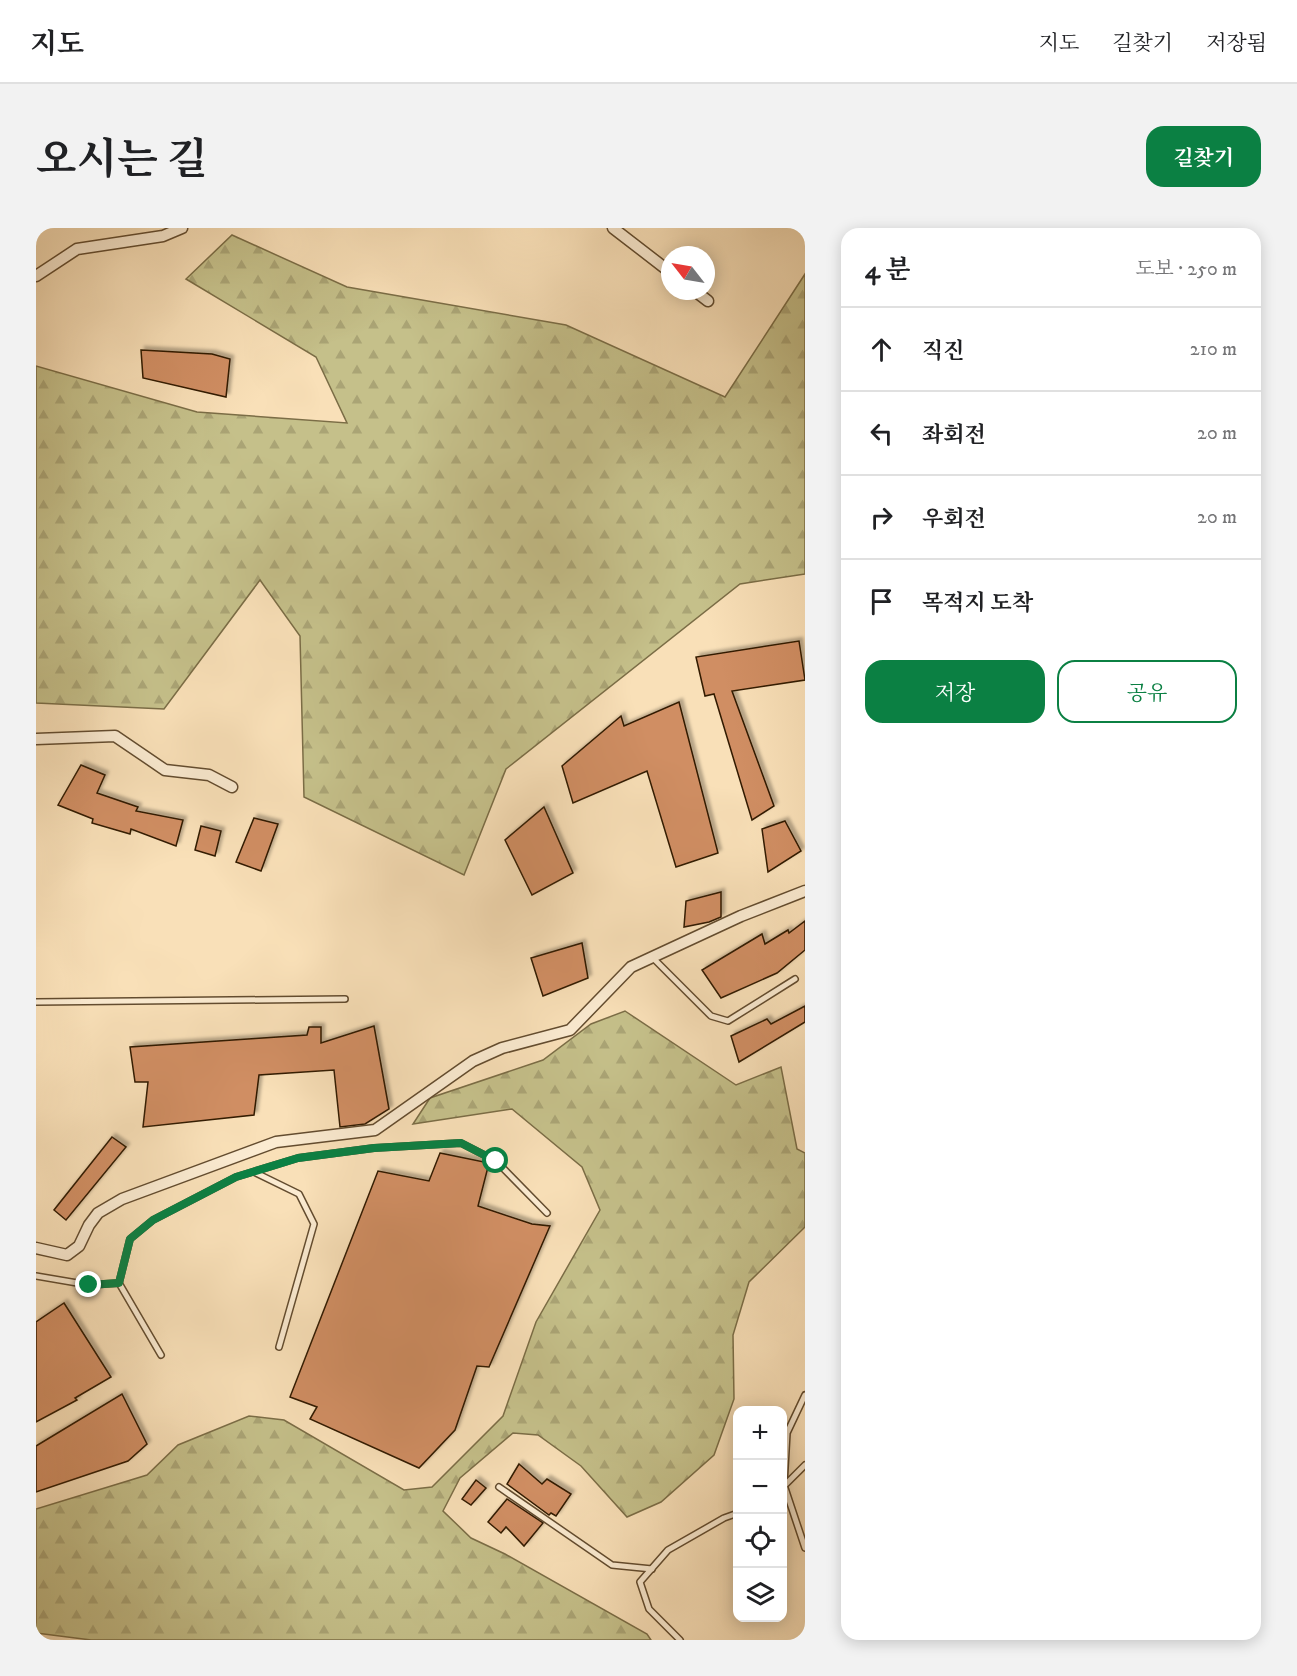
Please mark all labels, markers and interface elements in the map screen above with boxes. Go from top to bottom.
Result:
text: 지도 [30,27,84,62]
text: 지도 [1039,31,1079,57]
text: 길찾기 [1112,31,1173,57]
text: 저장됨 [1206,31,1267,57]
button: 길찾기 [1146,126,1261,187]
text: 오시는 길 [36,135,207,187]
north arrow [661,246,715,300]
text: 4 분 [865,254,911,287]
text: 도보 · 250 m [1135,257,1237,282]
icon: ahead [865,333,898,366]
text: 210 m [1190,337,1237,362]
text: 직진 [922,338,965,365]
icon: left [865,417,898,450]
text: 20 m [1197,421,1237,446]
text: 좌회전 [922,422,986,449]
icon: right [865,501,898,534]
text: 20 m [1197,505,1237,530]
text: 우회전 [922,506,986,533]
icon: arrive [865,585,898,618]
text: 목적지 도착 [922,590,1033,617]
button: 저장 [865,660,1045,723]
button: 공유 [1057,660,1237,723]
route start [482,1147,508,1173]
route end [75,1271,101,1297]
map controls [733,1406,787,1622]
button: + [733,1406,787,1460]
button: − [733,1460,787,1514]
button: locate [733,1514,787,1568]
button: layers [733,1568,787,1622]

